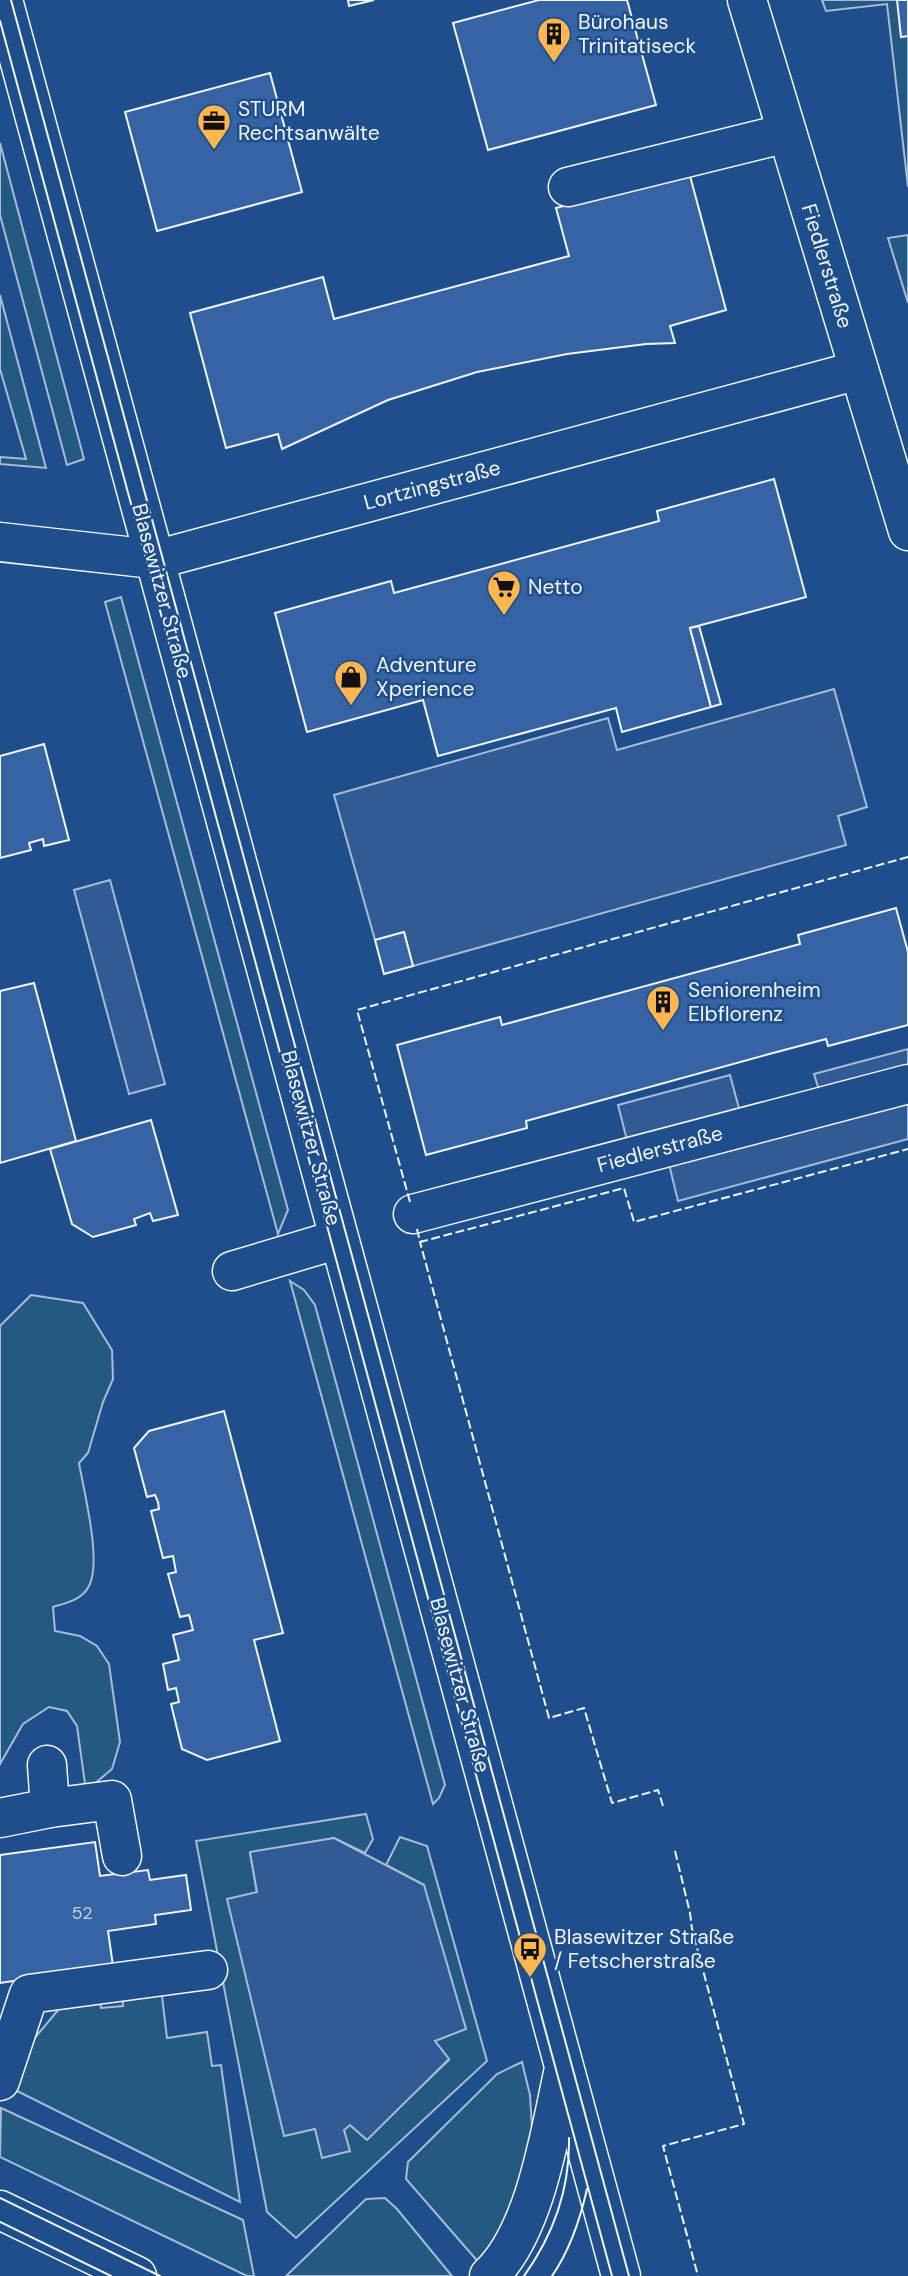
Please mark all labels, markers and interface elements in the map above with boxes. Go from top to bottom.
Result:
place label: Bürohaus Trinitatiseck [578,8,697,60]
building icon: Bürohaus Trinitatiseck [535,15,573,64]
place label: STURM Rechtsanwälte [238,95,380,147]
office icon: STURM Rechtsanwälte [195,102,233,151]
street label: Fiedlerstraße [795,200,859,332]
street label: Lortzingstraße [360,453,504,517]
street label: Blasewitzer Straße [125,500,199,682]
supermarket icon: Netto [485,568,523,617]
place label: Netto [528,573,583,601]
place label: Adventure Xperience [376,651,477,703]
shop icon: Adventure Xperience [332,658,370,707]
place label: Seniorenheim Elbflorenz [688,976,821,1028]
building icon: Seniorenheim Elbflorenz [644,983,682,1032]
street label: Blasewitzer Straße [274,1047,348,1229]
street label: Fiedlerstraße [594,1119,726,1179]
street label: Blasewitzer Straße [423,1594,497,1776]
house number: 52 [71,1901,93,1925]
place label: Blasewitzer Straße / Fetscherstraße [554,1923,734,1975]
bus stop icon: Blasewitzer Straße / Fetscherstraße [511,1930,549,1979]

